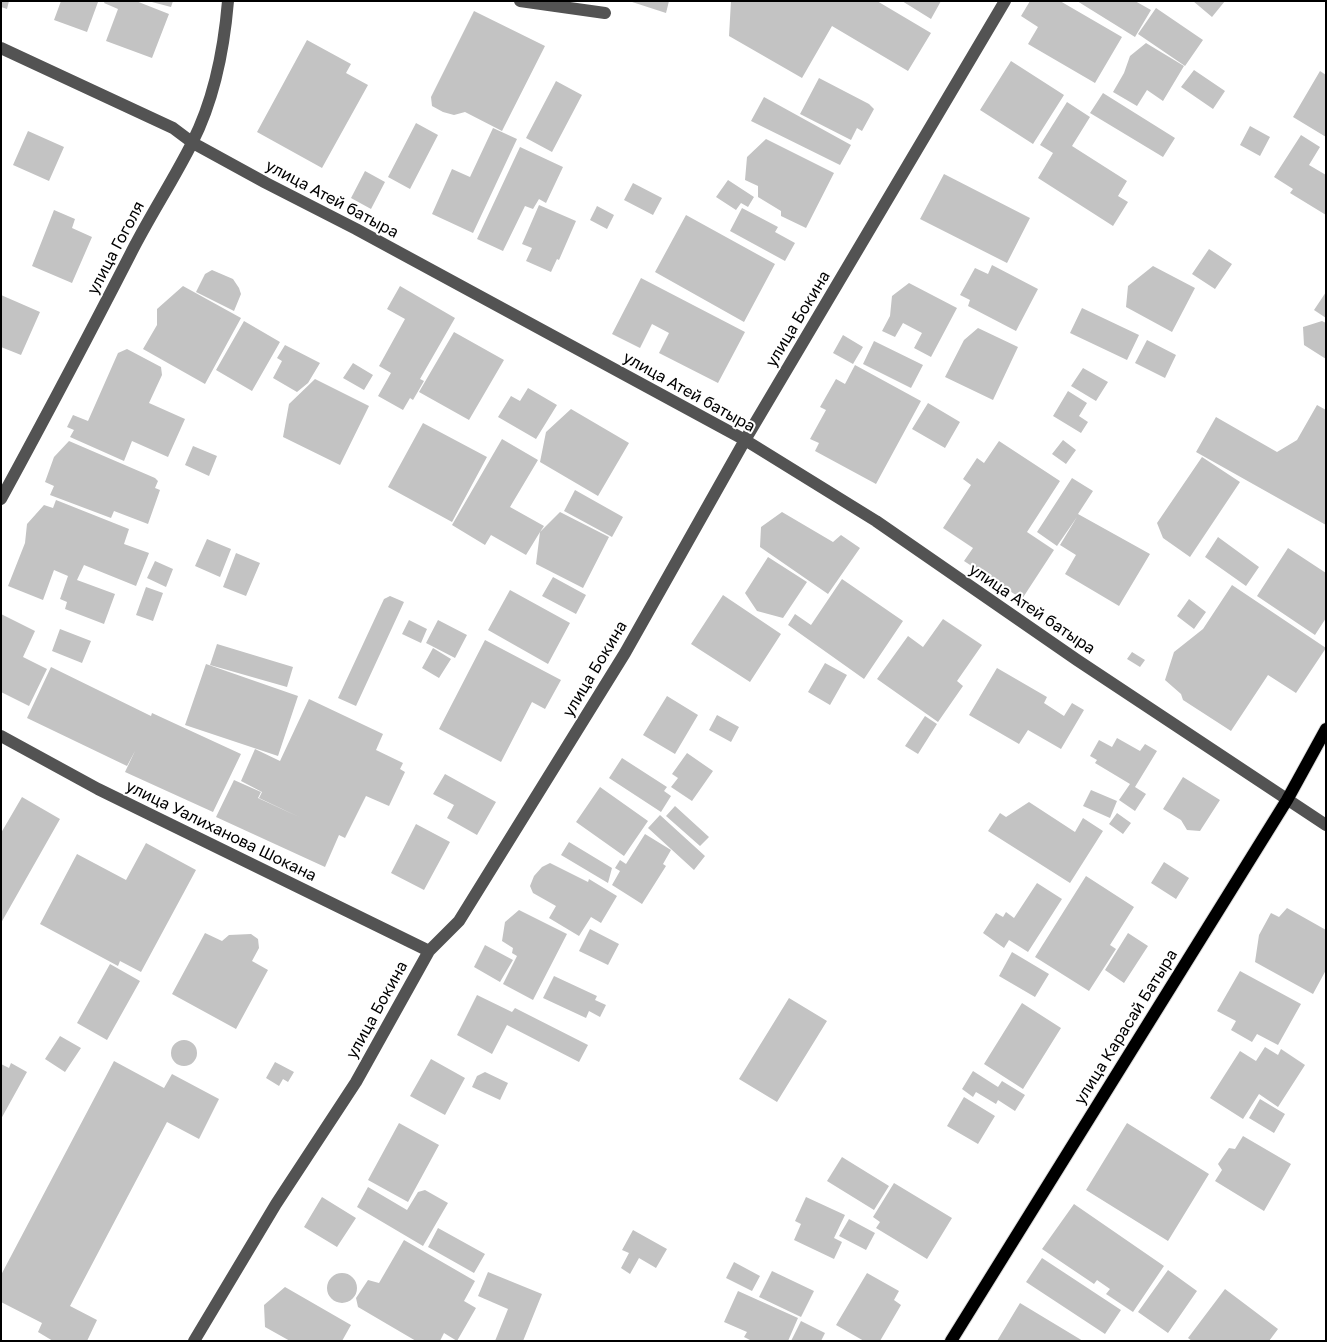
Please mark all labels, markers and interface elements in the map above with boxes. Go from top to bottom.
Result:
street label: улица Атей батыра [262,156,402,242]
street label: улица Гоголя [83,198,149,298]
street label: улица Бокина [762,267,834,371]
street label: улица Атей батыра [620,348,758,436]
street label: улица Атей батыра [965,560,1099,658]
street label: улица Бокина [559,617,631,721]
street label: улица Уалиханова Шокана [122,776,320,886]
street label: улица Карасай Батыра [1070,946,1182,1108]
street label: улица Бокина [342,958,412,1062]

